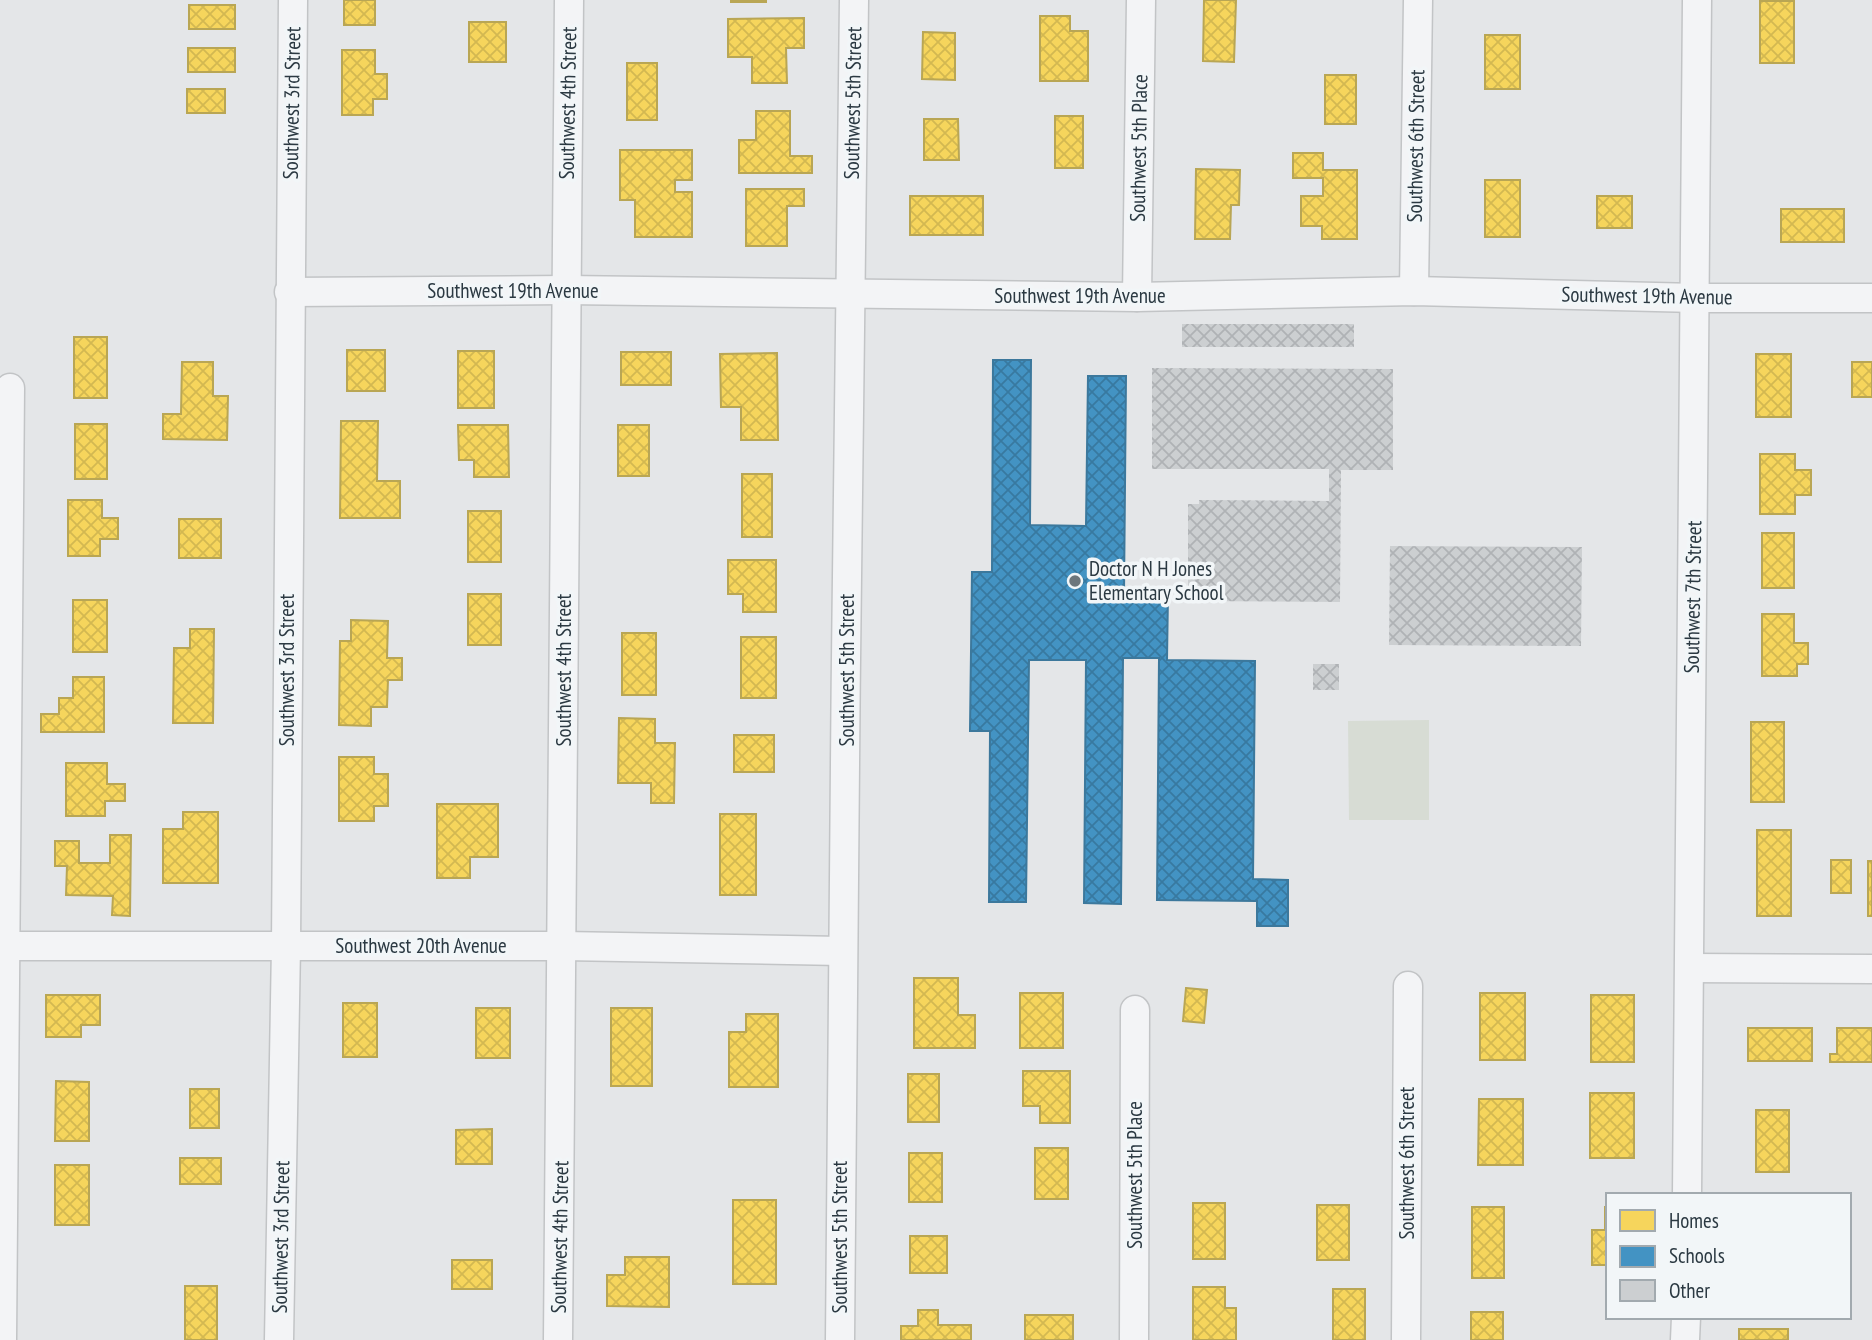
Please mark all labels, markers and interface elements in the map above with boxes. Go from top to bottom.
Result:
street label: Southwest 3rd Street [277,26,306,180]
street label: Southwest 4th Street [553,26,582,180]
street label: Southwest 5th Street [838,26,867,180]
street label: Southwest 6th Street [1401,69,1430,223]
street label: Southwest 5th Place [1124,74,1153,222]
street label: Southwest 19th Avenue [427,277,599,304]
street label: Southwest 19th Avenue [1561,281,1733,310]
street label: Southwest 19th Avenue [994,282,1166,309]
street label: Southwest 7th Street [1678,520,1707,674]
place label: Doctor N H Jones Elementary School [1089,555,1224,606]
marker: Doctor N H Jones Elementary School [1067,573,1083,589]
street label: Southwest 3rd Street [273,593,300,746]
street label: Southwest 4th Street [550,593,577,746]
street label: Southwest 5th Street [833,593,860,746]
street label: Southwest 20th Avenue [335,932,507,959]
street label: Southwest 6th Street [1393,1086,1420,1239]
street label: Southwest 5th Place [1121,1101,1148,1249]
street label: Southwest 3rd Street [266,1160,295,1314]
street label: Southwest 4th Street [545,1160,574,1314]
street label: Southwest 5th Street [826,1160,853,1313]
legend [1606,1193,1851,1319]
text: Homes [1669,1207,1719,1234]
text: Schools [1669,1242,1725,1269]
text: Other [1669,1277,1710,1304]

